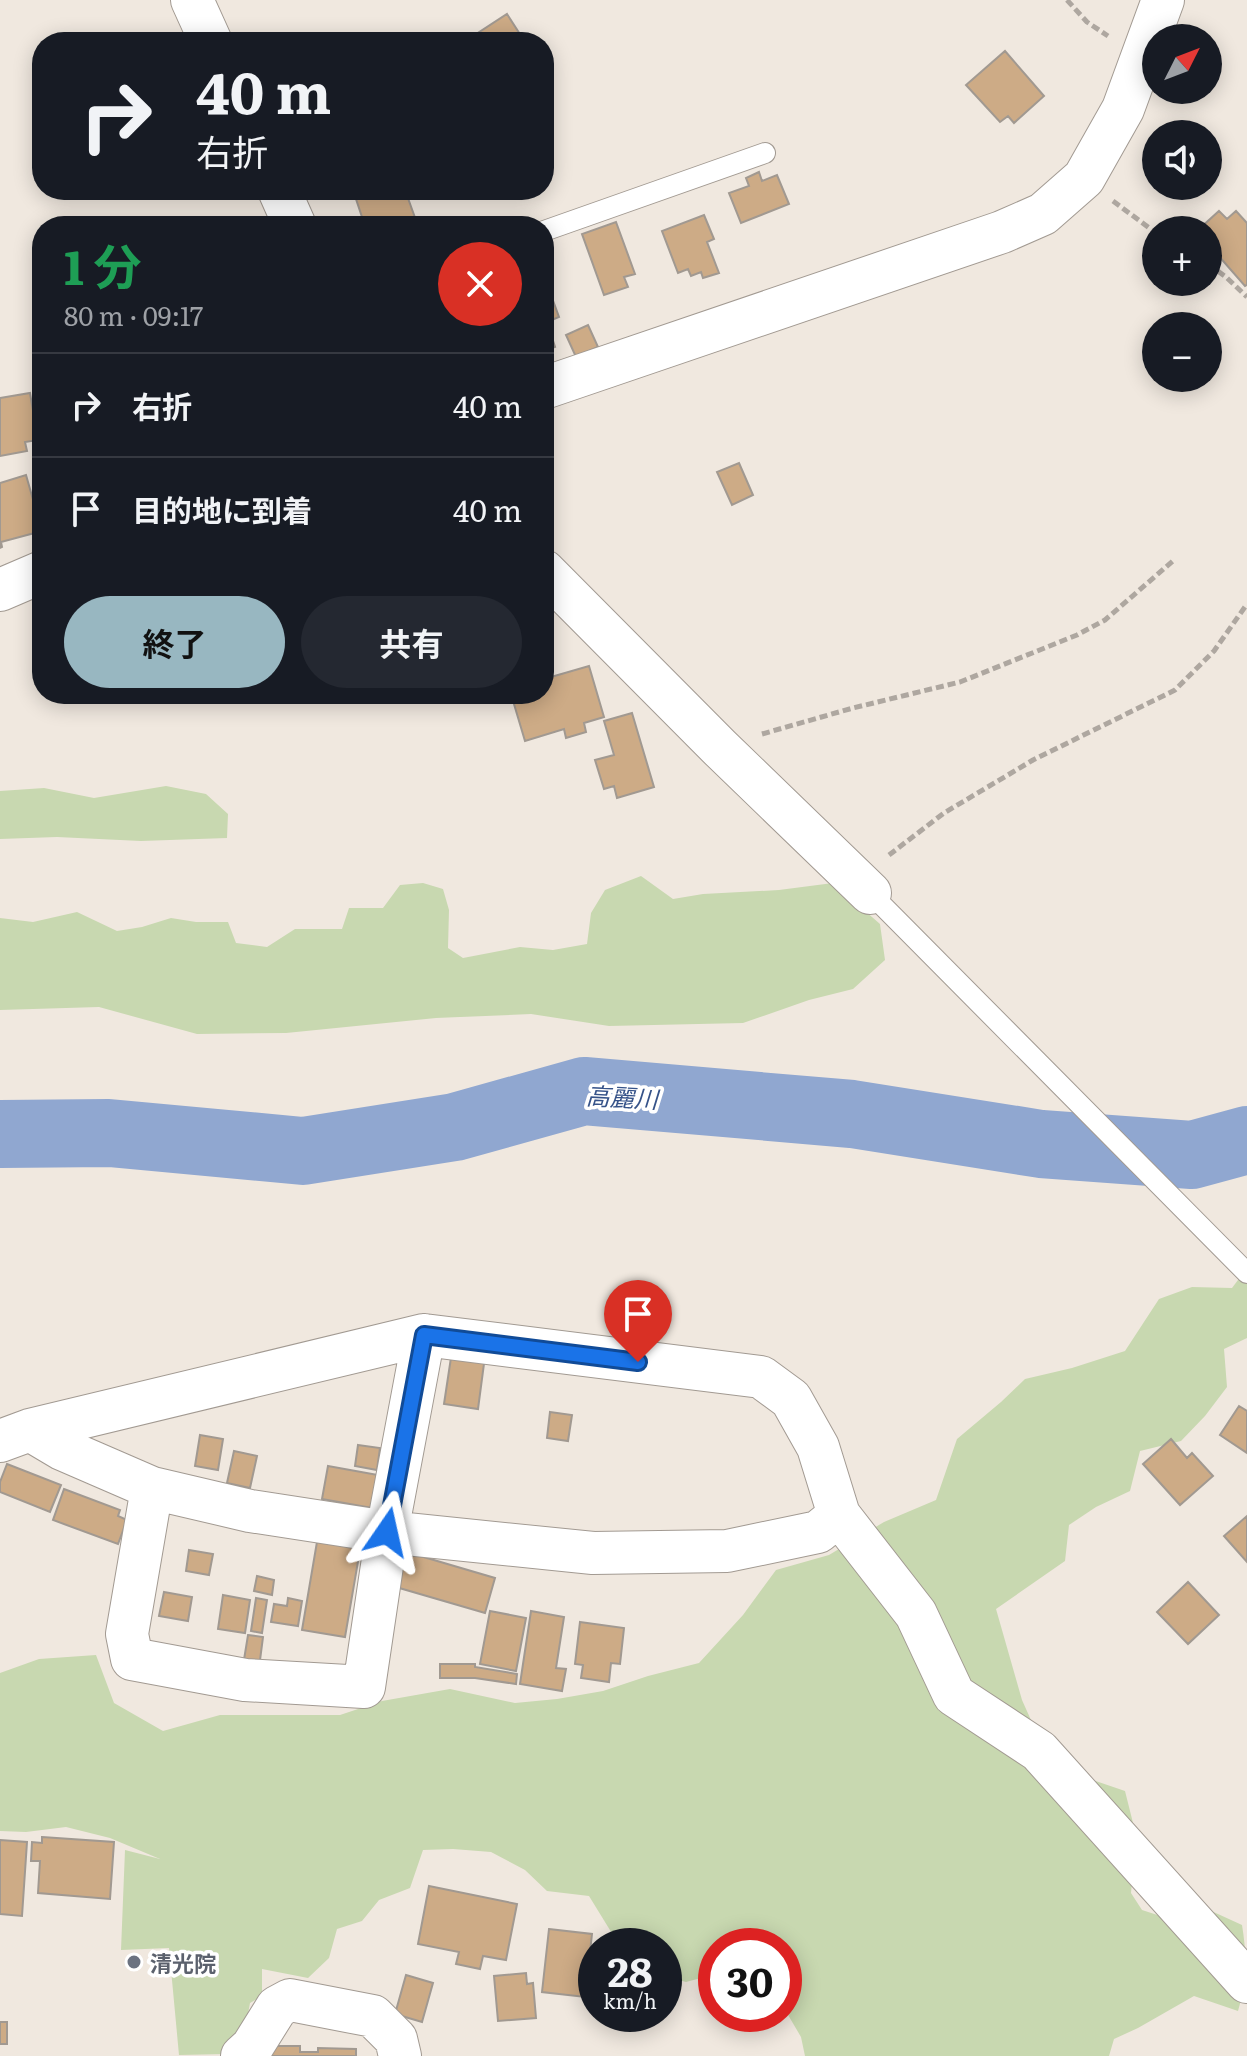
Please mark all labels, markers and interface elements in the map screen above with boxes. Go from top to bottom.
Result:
north arrow [1142,24,1222,104]
map controls [1142,24,1222,392]
text: 40 m [196,48,331,131]
icon: right [64,64,168,168]
button: sound [1142,120,1222,200]
text: 右折 [196,124,268,177]
button: + [1142,216,1222,296]
text: 1 分 [64,229,141,300]
button: close [438,242,522,326]
text: 80 m · 09:17 [64,295,203,334]
button: − [1142,312,1222,392]
icon: right [64,383,108,427]
text: 右折 [132,383,192,427]
text: 40 m [453,383,522,427]
icon: arrive [64,487,108,531]
text: 目的地に到着 [132,487,312,531]
text: 40 m [453,487,522,531]
button: 終了 [64,596,285,688]
button: 共有 [301,596,522,688]
water label: 高麗川 [585,1077,662,1116]
pin [604,1280,672,1362]
icon: arrive [616,1292,660,1336]
position arrow [345,1490,429,1574]
speed limit sign: 30 [698,1928,802,2032]
text: 28 [607,1940,653,1999]
place label: 清光院 [150,1946,216,1979]
marker: 清光院 [125,1953,143,1971]
text: km/h [603,1985,657,2015]

